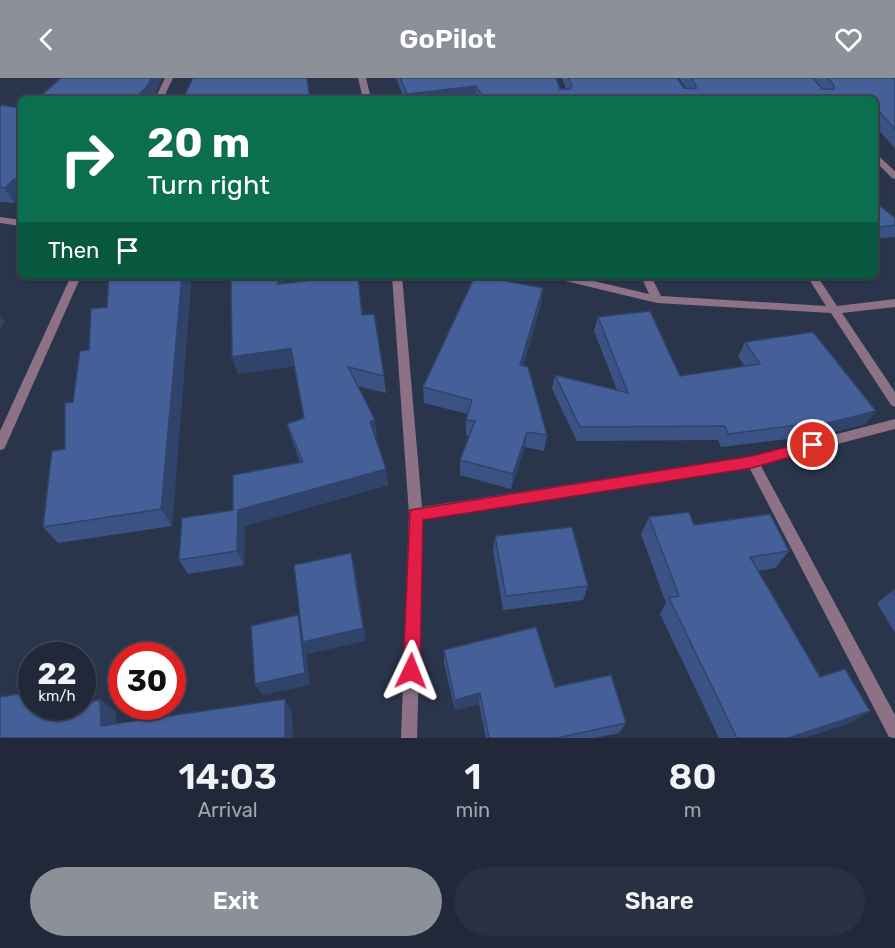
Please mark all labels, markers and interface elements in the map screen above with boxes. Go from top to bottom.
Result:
icon: back [30,23,63,56]
text: GoPilot [399,23,496,55]
icon: heart [832,23,865,56]
text: 20 m [147,118,250,168]
icon: right [48,120,126,198]
text: Turn right [147,169,270,201]
icon: arrive [111,234,144,267]
text: Then [48,237,99,264]
pin [787,419,838,470]
icon: arrive [796,428,829,461]
position arrow [379,639,443,703]
speed limit sign: 30 [108,642,186,720]
text: 22 [38,656,77,692]
text: km/h [38,687,76,705]
text: 14:03 [178,755,277,798]
text: 1 [464,755,481,798]
text: 80 [669,755,717,798]
text: Arrival [198,798,258,822]
text: min [455,798,490,822]
text: m [684,798,701,822]
button: Exit [30,867,442,936]
button: Share [454,867,865,936]

